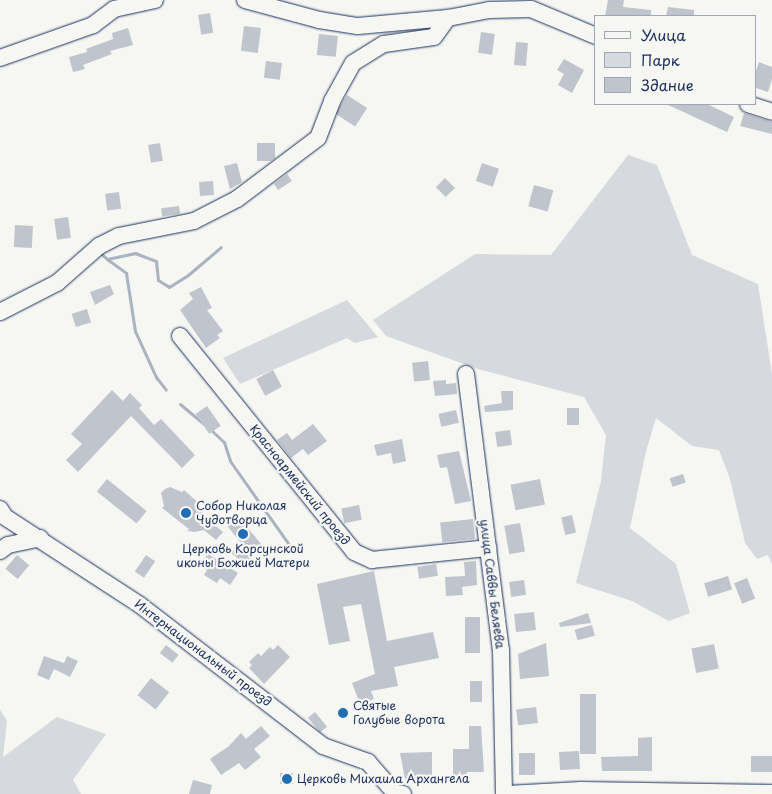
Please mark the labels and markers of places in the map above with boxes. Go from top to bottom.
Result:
place label: Собор Николая Чудотворца [196,499,286,527]
marker: Собор Николая Чудотворца [180,507,192,519]
marker: Церковь Корсунской иконы Божией Матери [237,528,249,540]
place label: Церковь Корсунской иконы Божией Матери [176,542,310,570]
place label: Святые Голубые ворота [353,699,446,727]
marker: Святые Голубые ворота [337,707,349,719]
place label: Церковь Михаила Архангела [297,772,470,786]
marker: Церковь Михаила Архангела [281,773,293,785]

